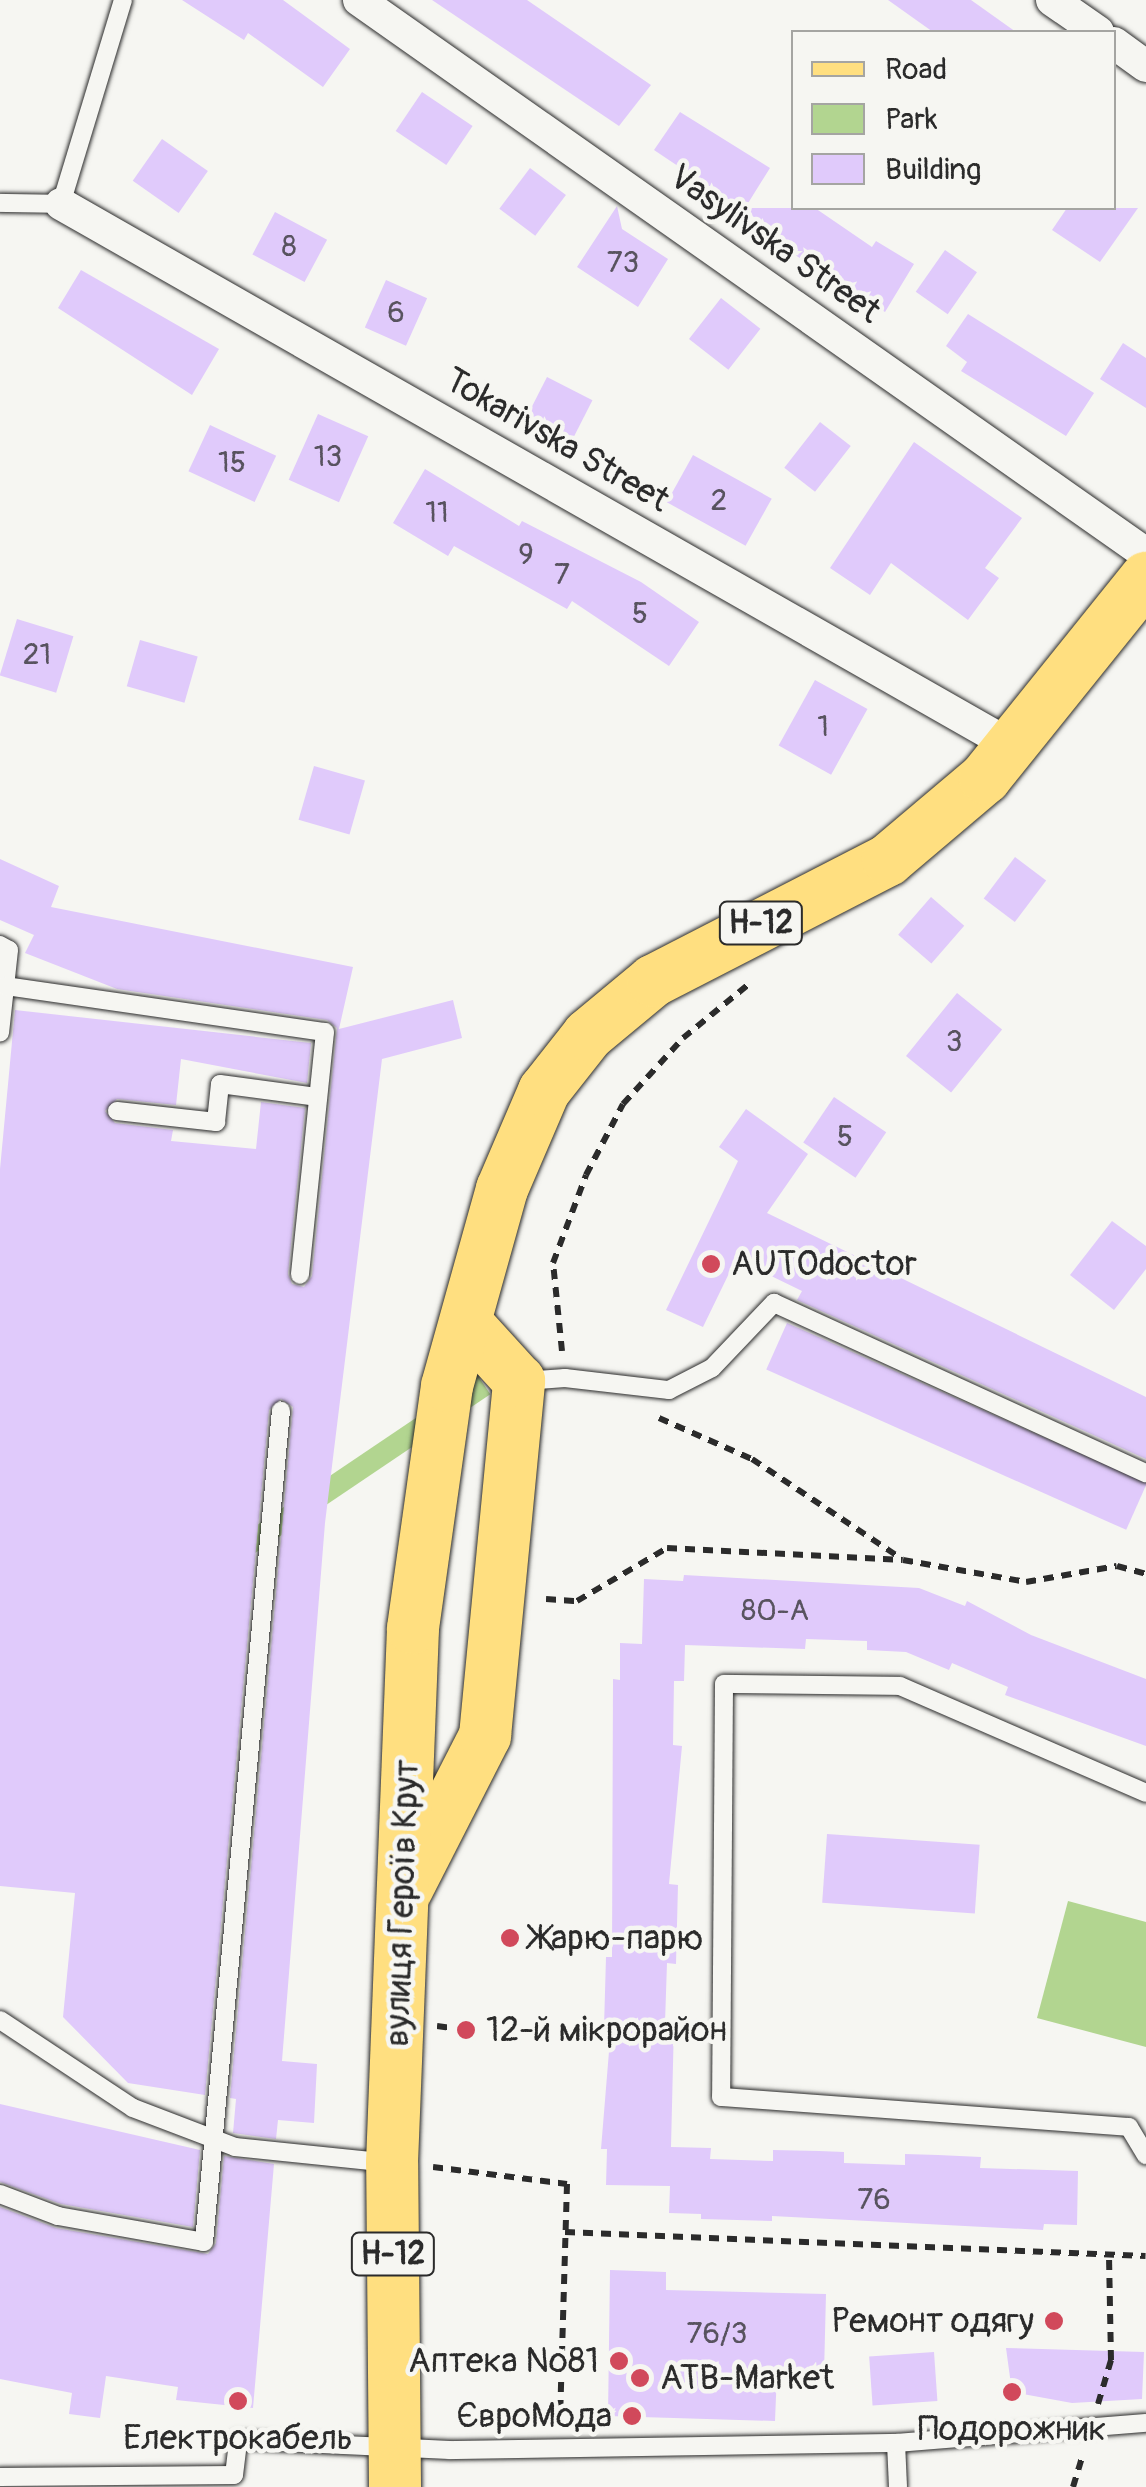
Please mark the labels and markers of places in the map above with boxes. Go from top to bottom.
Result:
place label: AUTOdoctor [731,1243,917,1285]
marker: AUTOdoctor [700,1253,722,1275]
place label: Жарю-парю [530,1917,704,1959]
marker: Жарю-парю [499,1927,521,1949]
place label: 12-й мікрорайон [486,2009,727,2051]
marker: 12-й мікрорайон [455,2019,477,2041]
place label: Ремонт одягу [832,2300,1034,2342]
marker: Ремонт одягу [1043,2310,1065,2332]
place label: Аптека №81 [408,2340,599,2382]
marker: Аптека №81 [608,2350,630,2372]
place label: ATB-Market [660,2357,834,2399]
marker: ATB-Market [629,2367,651,2389]
marker: Подорожник [1001,2381,1023,2403]
marker: Електрокабель [227,2390,249,2412]
place label: ЄвроМода [457,2395,612,2437]
marker: ЄвроМода [621,2405,643,2427]
place label: Подорожник [918,2408,1106,2450]
place label: Електрокабель [123,2417,353,2459]

